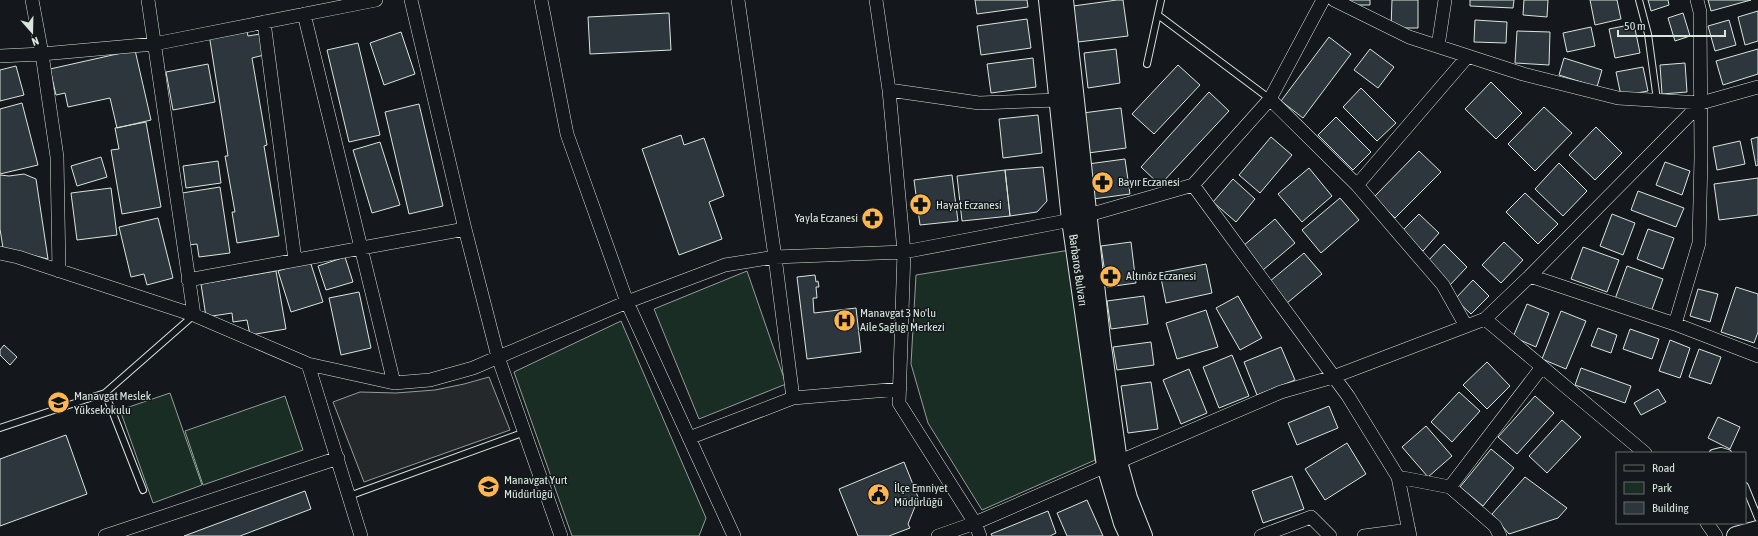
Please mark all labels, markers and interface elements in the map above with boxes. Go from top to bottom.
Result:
north arrow [12,12,52,52]
scale bar [1618,12,1725,38]
text: 50 m [1624,19,1646,33]
text: N [30,35,41,48]
pharmacy icon: Bayır Eczanesi [1089,169,1115,195]
place label: Bayır Eczanesi [1118,175,1180,189]
pharmacy icon: Hayat Eczanesi [907,192,933,218]
place label: Hayat Eczanesi [936,198,1002,212]
pharmacy icon: Yayla Eczanesi [860,205,886,231]
place label: Yayla Eczanesi [795,211,858,225]
street label: Barbaros Bulvarı [1066,233,1090,307]
pharmacy icon: Altınöz Eczanesi [1097,263,1123,289]
place label: Altınöz Eczanesi [1126,269,1196,283]
place label: Manavgat 3 No'lu Aile Sağlığı Merkezi [860,306,945,334]
hospital icon: Manavgat 3 No'lu Aile Sağlığı Merkezi [832,307,858,333]
place label: Manavgat Meslek Yüksekokulu [74,389,152,417]
school or university icon: Manavgat Meslek Yüksekokulu [46,390,72,416]
legend [1616,452,1746,524]
text: Road [1652,461,1675,475]
place label: Manavgat Yurt Müdürlüğü [504,473,568,501]
school or university icon: Manavgat Yurt Müdürlüğü [476,474,502,500]
place label: İlçe Emniyet Müdürlüğü [894,481,948,509]
text: Park [1652,481,1673,495]
public building icon: İlçe Emniyet Müdürlüğü [866,482,892,508]
text: Building [1652,501,1690,515]

